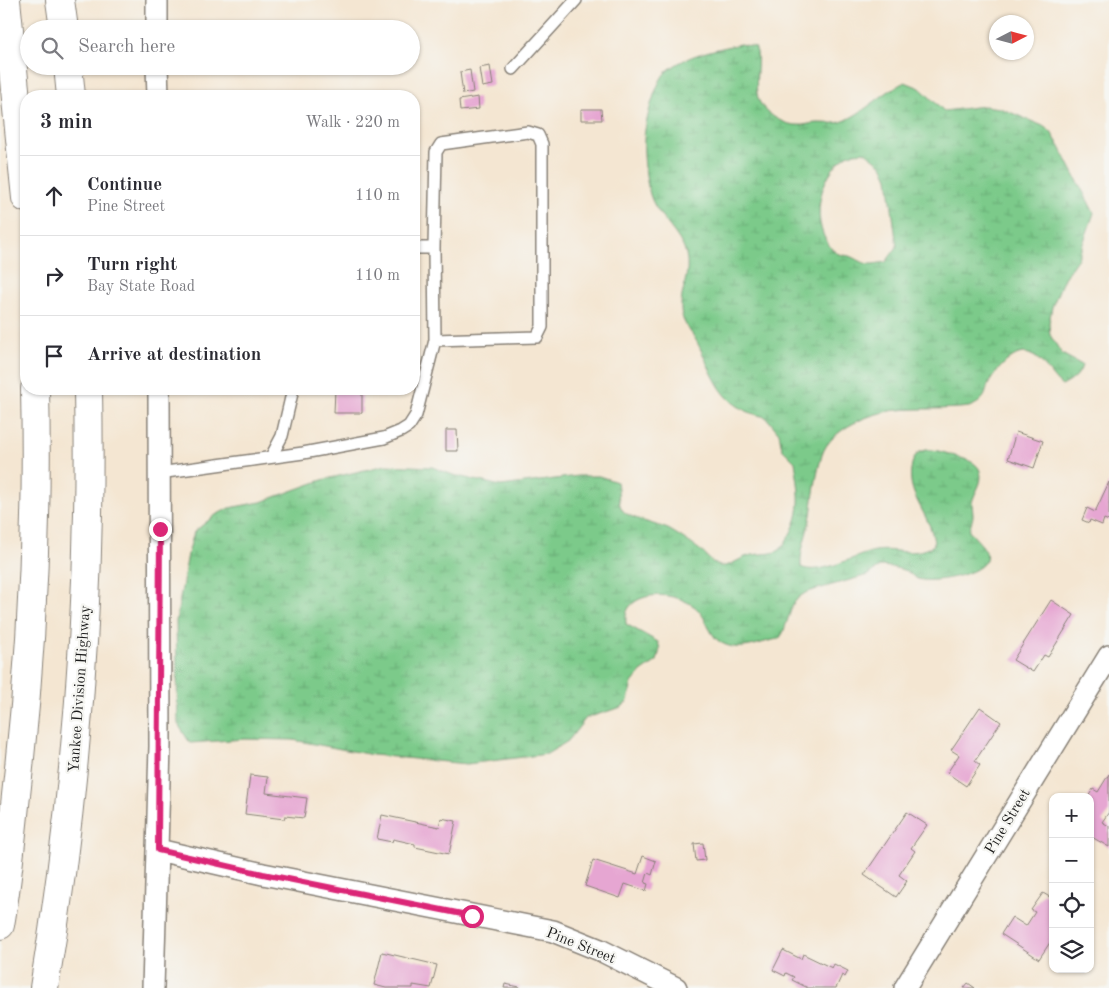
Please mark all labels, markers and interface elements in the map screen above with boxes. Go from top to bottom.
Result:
north arrow [989,15,1034,60]
search box [20,20,420,75]
icon: search [38,34,66,62]
text: Search here [78,38,175,57]
text: 3 min [40,112,93,133]
text: Walk · 220 m [305,115,400,131]
text: Continue [87,176,162,195]
icon: ahead [40,182,68,210]
text: 110 m [355,188,400,204]
text: Pine Street [87,199,165,215]
text: Turn right [87,256,177,275]
icon: right [40,262,68,290]
text: 110 m [355,268,400,284]
text: Bay State Road [87,279,195,295]
icon: arrive [40,342,68,370]
text: Arrive at destination [87,346,261,365]
route end [149,518,172,541]
street label: Yankee Division Highway [67,605,94,773]
street label: Pine Street [983,787,1034,857]
map controls [1049,793,1094,973]
button: + [1049,793,1094,838]
button: − [1049,838,1094,883]
button: locate [1049,883,1094,928]
route start [461,905,484,928]
street label: Pine Street [544,926,617,967]
button: layers [1049,928,1094,973]

